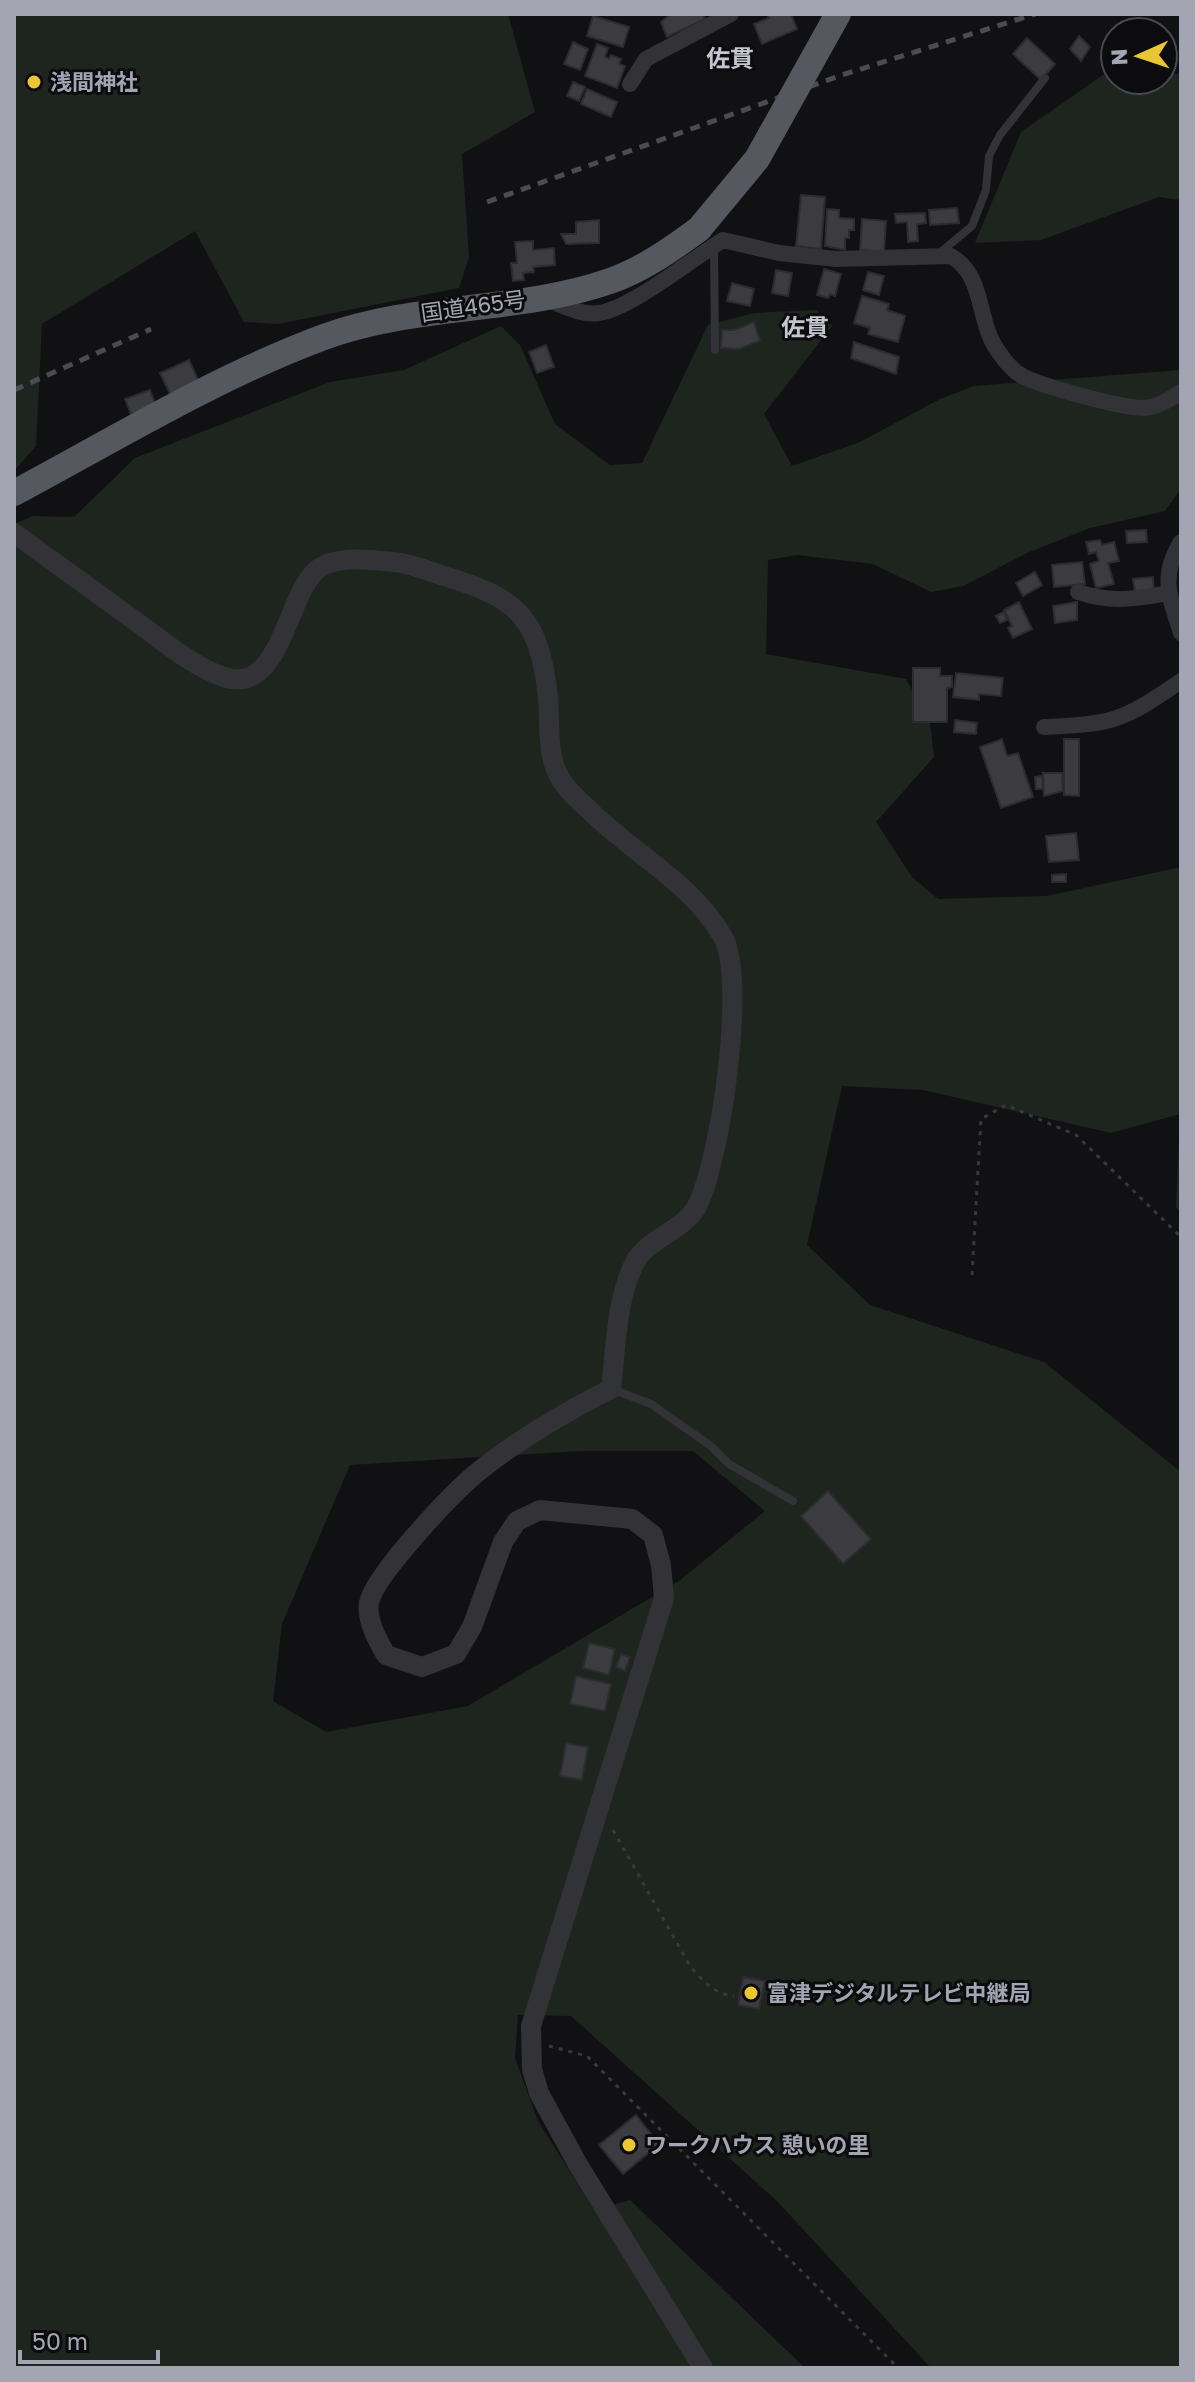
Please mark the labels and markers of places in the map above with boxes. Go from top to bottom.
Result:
place label: 浅間神社 [50,68,138,95]
marker: 浅間神社 [25,73,43,91]
place label: 富津デジタルテレビ中継局 [767,1979,1031,2006]
marker: 富津デジタルテレビ中継局 [742,1984,760,2002]
place label: ワークハウス 憩いの里 [645,2131,869,2158]
marker: ワークハウス 憩いの里 [620,2136,638,2154]

